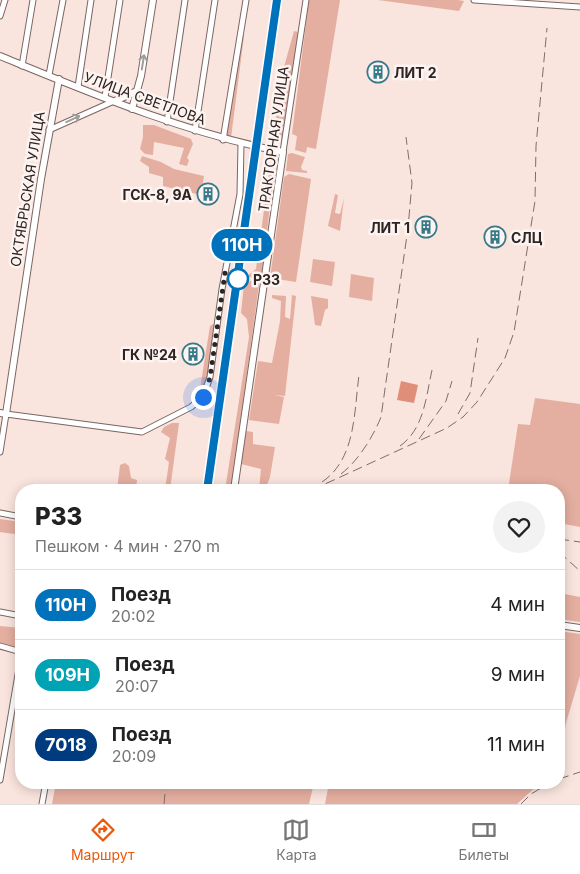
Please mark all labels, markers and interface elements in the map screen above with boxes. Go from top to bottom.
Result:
one-way arrow [138,54,148,70]
building icon: ЛИТ 2 [366,60,390,84]
place label: ЛИТ 2 [394,64,437,81]
street label: ТРАКТОРНАЯ УЛИЦА [254,65,292,213]
street label: УЛИЦА СВЕТЛОВА [82,68,209,128]
street label: ОКТЯБРЬСКАЯ УЛИЦА [6,110,48,268]
one-way arrow [65,114,80,123]
building icon: ГСК-8, 9А [196,182,220,206]
place label: ГСК-8, 9А [122,186,193,203]
building icon: ЛИТ 1 [414,215,438,239]
place label: ЛИТ 1 [370,219,410,236]
building icon: СЛЦ [483,225,507,249]
line badge: 110Н [207,229,277,261]
place label: СЛЦ [511,229,543,246]
text: 110Н [221,234,263,255]
marker: РЗЗ [227,268,249,290]
place label: РЗЗ [253,271,280,288]
building icon: ГК №24 [181,342,205,366]
place label: ГК №24 [122,346,177,363]
your location [191,385,216,410]
button: heart [493,501,545,553]
text: РЗЗ [35,502,82,531]
text: Пешком · 4 мин · 270 m [35,536,220,556]
text: Поезд [111,583,171,606]
text: 4 мин [490,593,545,616]
text: 110Н [45,594,86,615]
text: 20:02 [111,606,155,626]
text: Поезд [115,653,175,676]
text: 9 мин [491,663,545,686]
text: 109Н [45,664,90,685]
text: 20:07 [115,676,158,696]
text: Поезд [112,723,172,746]
text: 11 мин [487,733,545,756]
text: 7018 [45,734,87,755]
text: 20:09 [112,746,156,766]
tab: Маршрут [71,816,134,863]
tab: Карта [276,816,317,863]
tab: Билеты [458,816,509,863]

